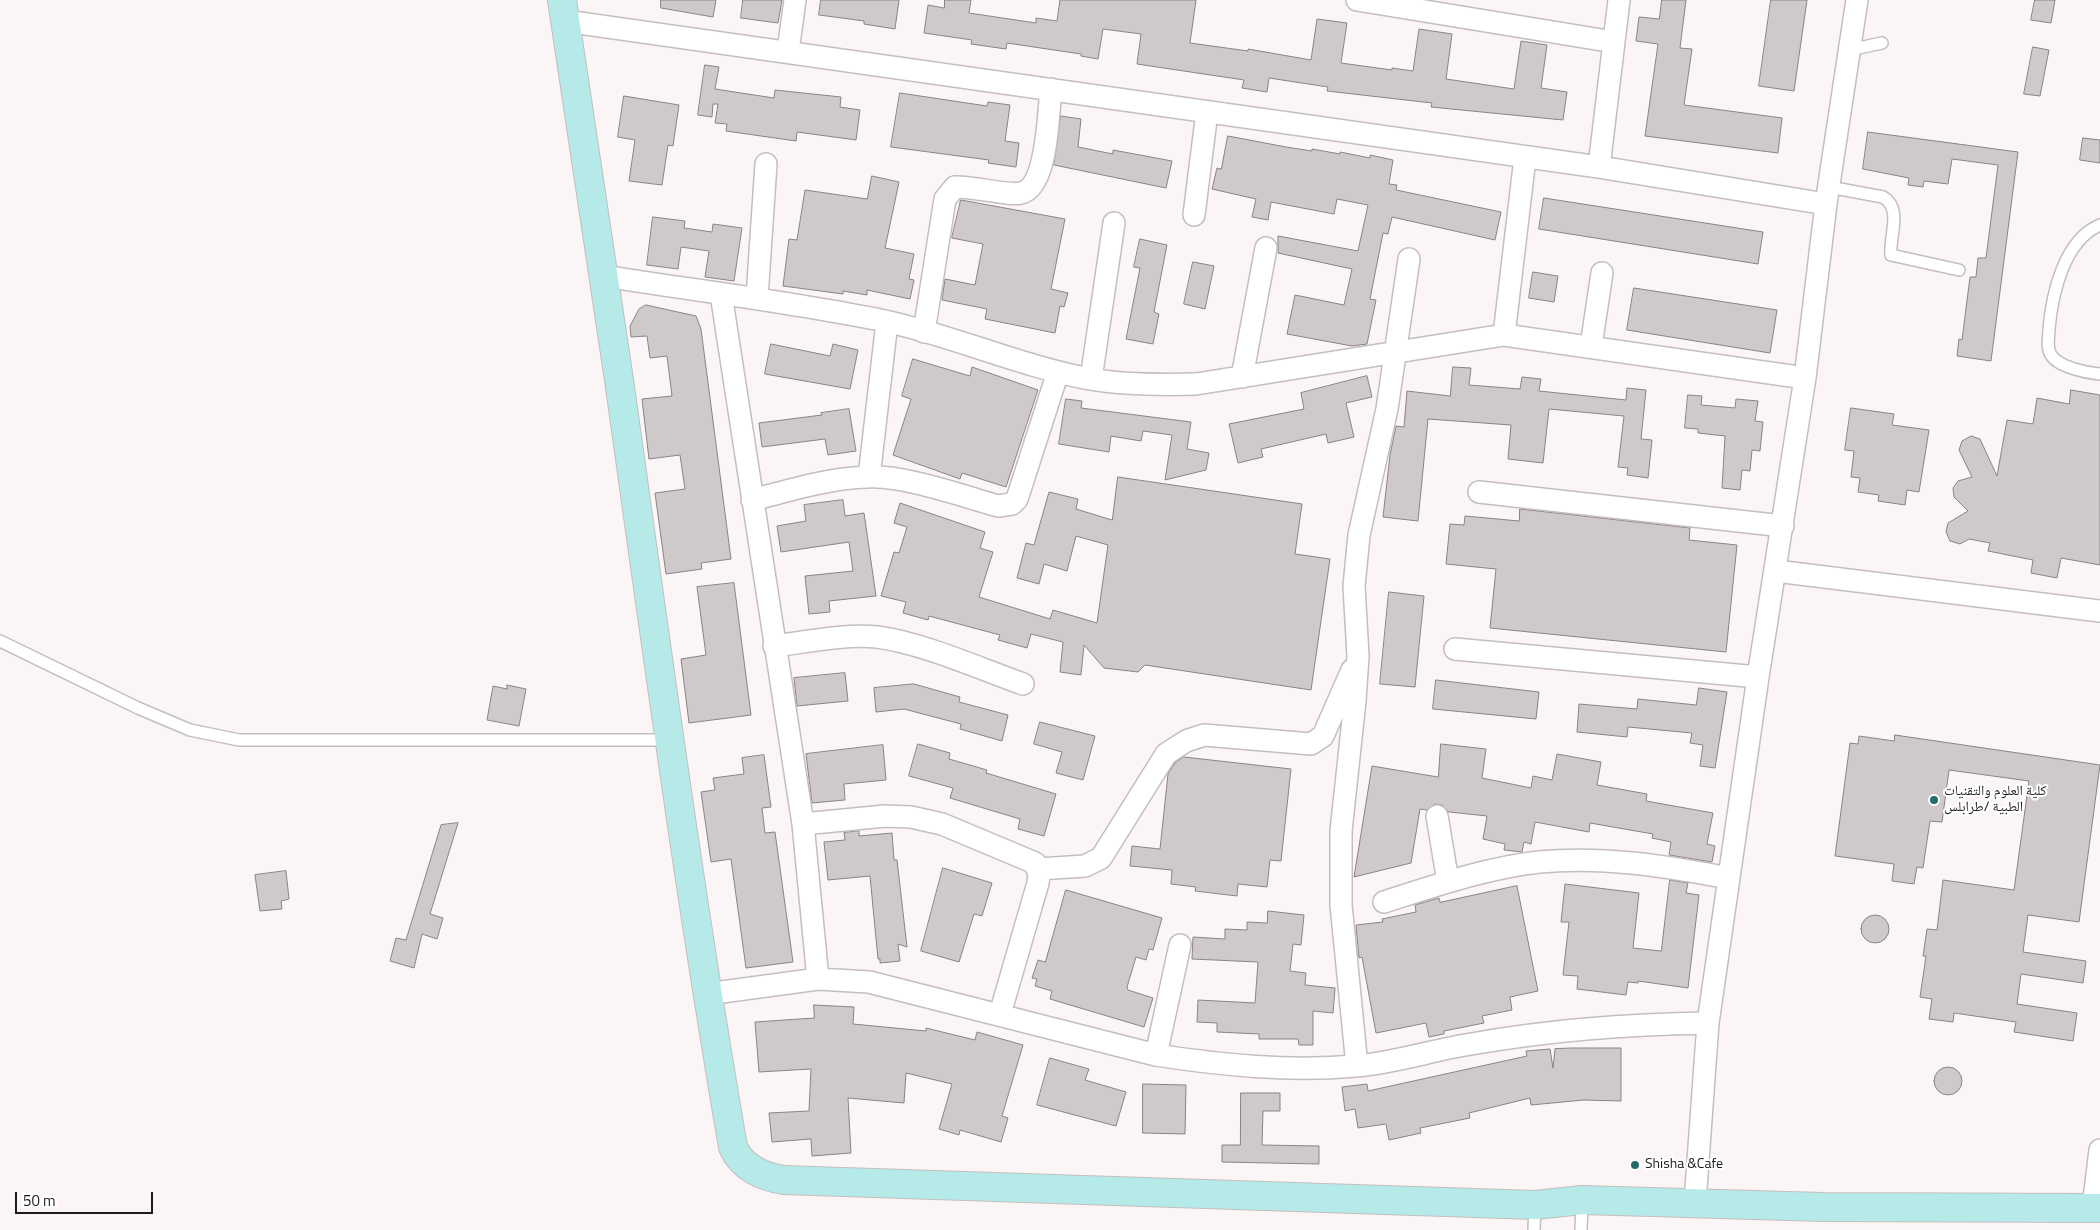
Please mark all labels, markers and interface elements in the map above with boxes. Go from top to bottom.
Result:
place label: كلية العلوم والتقنيات الطبية /طرابلس [1944,784,2046,816]
marker: كلية العلوم والتقنيات الطبية /طرابلس [1928,794,1940,806]
place label: Shisha &Cafe [1645,1157,1723,1173]
marker: Shisha &Cafe [1629,1159,1641,1171]
scale bar [18,1182,155,1214]
text: 50 m [23,1189,56,1212]

